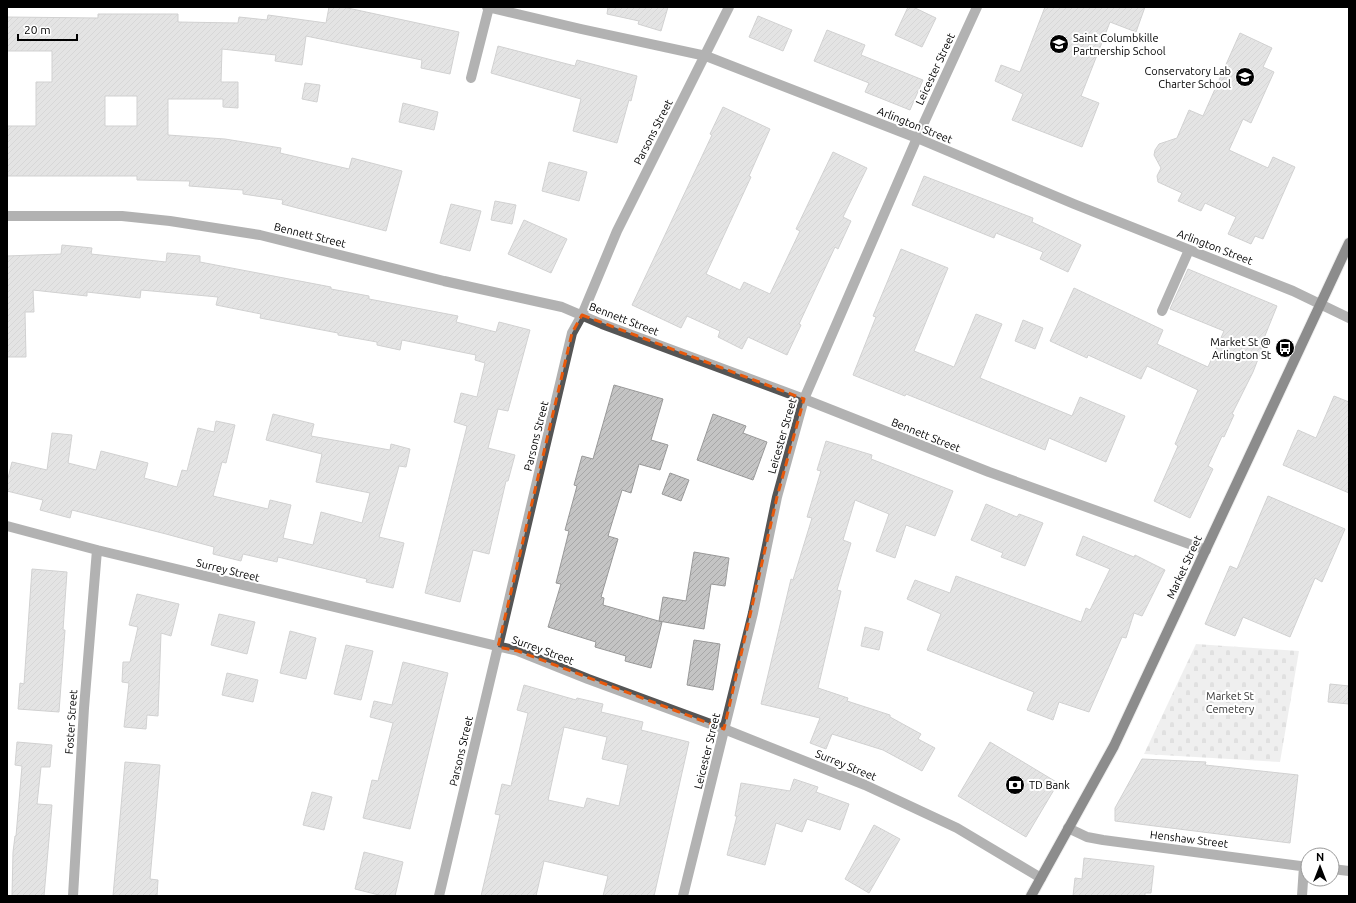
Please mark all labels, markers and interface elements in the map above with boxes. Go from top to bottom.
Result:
scale bar [18,16,77,42]
text: 20 m [24,23,51,36]
street label: Leicester Street [913,30,957,107]
place label: Saint Columbkille Partnership School [1073,32,1166,57]
school or university icon: Saint Columbkille Partnership School [1048,33,1070,55]
place label: Conservatory Lab Charter School [1145,65,1231,90]
school or university icon: Conservatory Lab Charter School [1234,66,1256,88]
street label: Parsons Street [631,97,675,167]
street label: Arlington Street [876,105,955,146]
street label: Bennett Street [273,220,348,250]
street label: Arlington Street [1176,227,1255,267]
street label: Bennett Street [588,300,661,338]
place label: Market St @ Arlington St [1210,336,1272,361]
bus stop icon: Market St @ Arlington St [1274,337,1296,359]
street label: Leicester Street [765,396,799,475]
street label: Parsons Street [521,399,551,472]
street label: Bennett Street [890,416,963,455]
street label: Market Street [1164,533,1204,601]
street label: Surrey Street [195,556,262,584]
street label: Surrey Street [510,633,576,667]
street label: Foster Street [63,689,79,755]
park label: Market St Cemetery [1206,690,1255,715]
street label: Leicester Street [692,711,722,790]
street label: Parsons Street [447,714,475,787]
street label: Surrey Street [814,747,879,783]
bank icon: TD Bank [1004,774,1026,796]
place label: TD Bank [1029,779,1070,791]
street label: Henshaw Street [1149,828,1229,850]
north arrow [1300,847,1340,887]
text: N [1316,851,1324,863]

